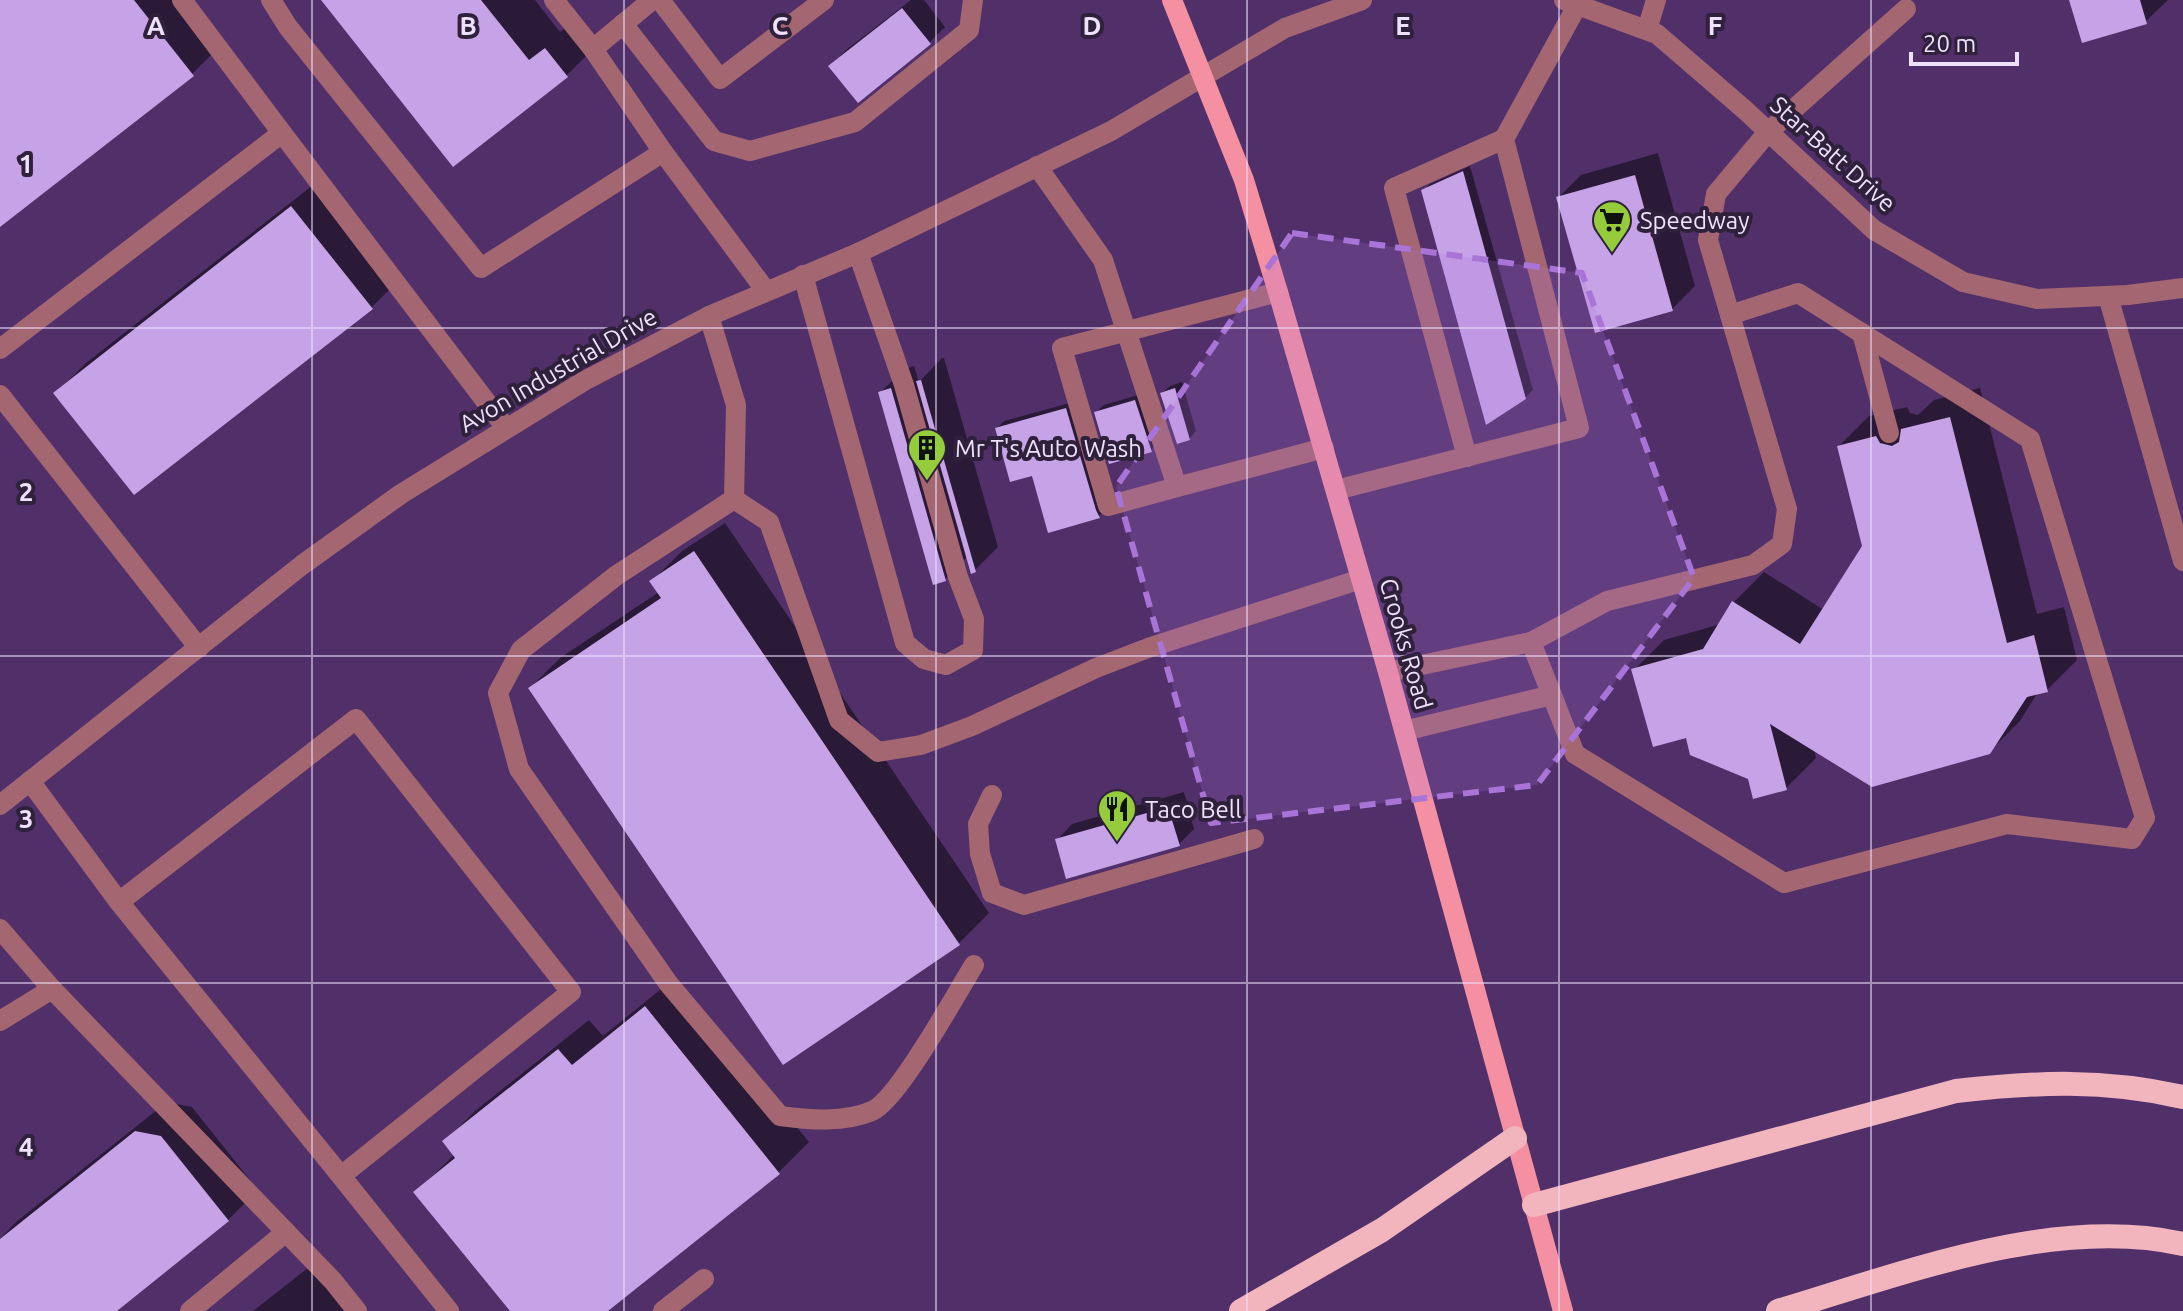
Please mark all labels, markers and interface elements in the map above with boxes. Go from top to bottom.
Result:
text: A [147,11,166,40]
text: B [459,11,477,40]
text: C [772,11,789,40]
text: D [1083,11,1101,40]
text: E [1395,11,1411,40]
text: F [1708,11,1722,40]
scale bar [1911,16,2017,66]
text: 20 m [1923,30,1976,57]
street label: Star-Batt Drive [1765,91,1901,217]
text: 1 [19,149,33,178]
supermarket icon: Speedway [1591,199,1633,254]
place label: Speedway [1640,207,1750,234]
street label: Avon Industrial Drive [455,302,661,438]
building icon: Mr T's Auto Wash [906,427,948,482]
place label: Mr T's Auto Wash [955,435,1142,462]
text: 2 [19,477,33,506]
street label: Crooks Road [1374,575,1438,713]
restaurant icon: Taco Bell [1096,788,1138,843]
place label: Taco Bell [1145,796,1241,823]
text: 3 [19,804,33,833]
text: 4 [19,1132,33,1161]

